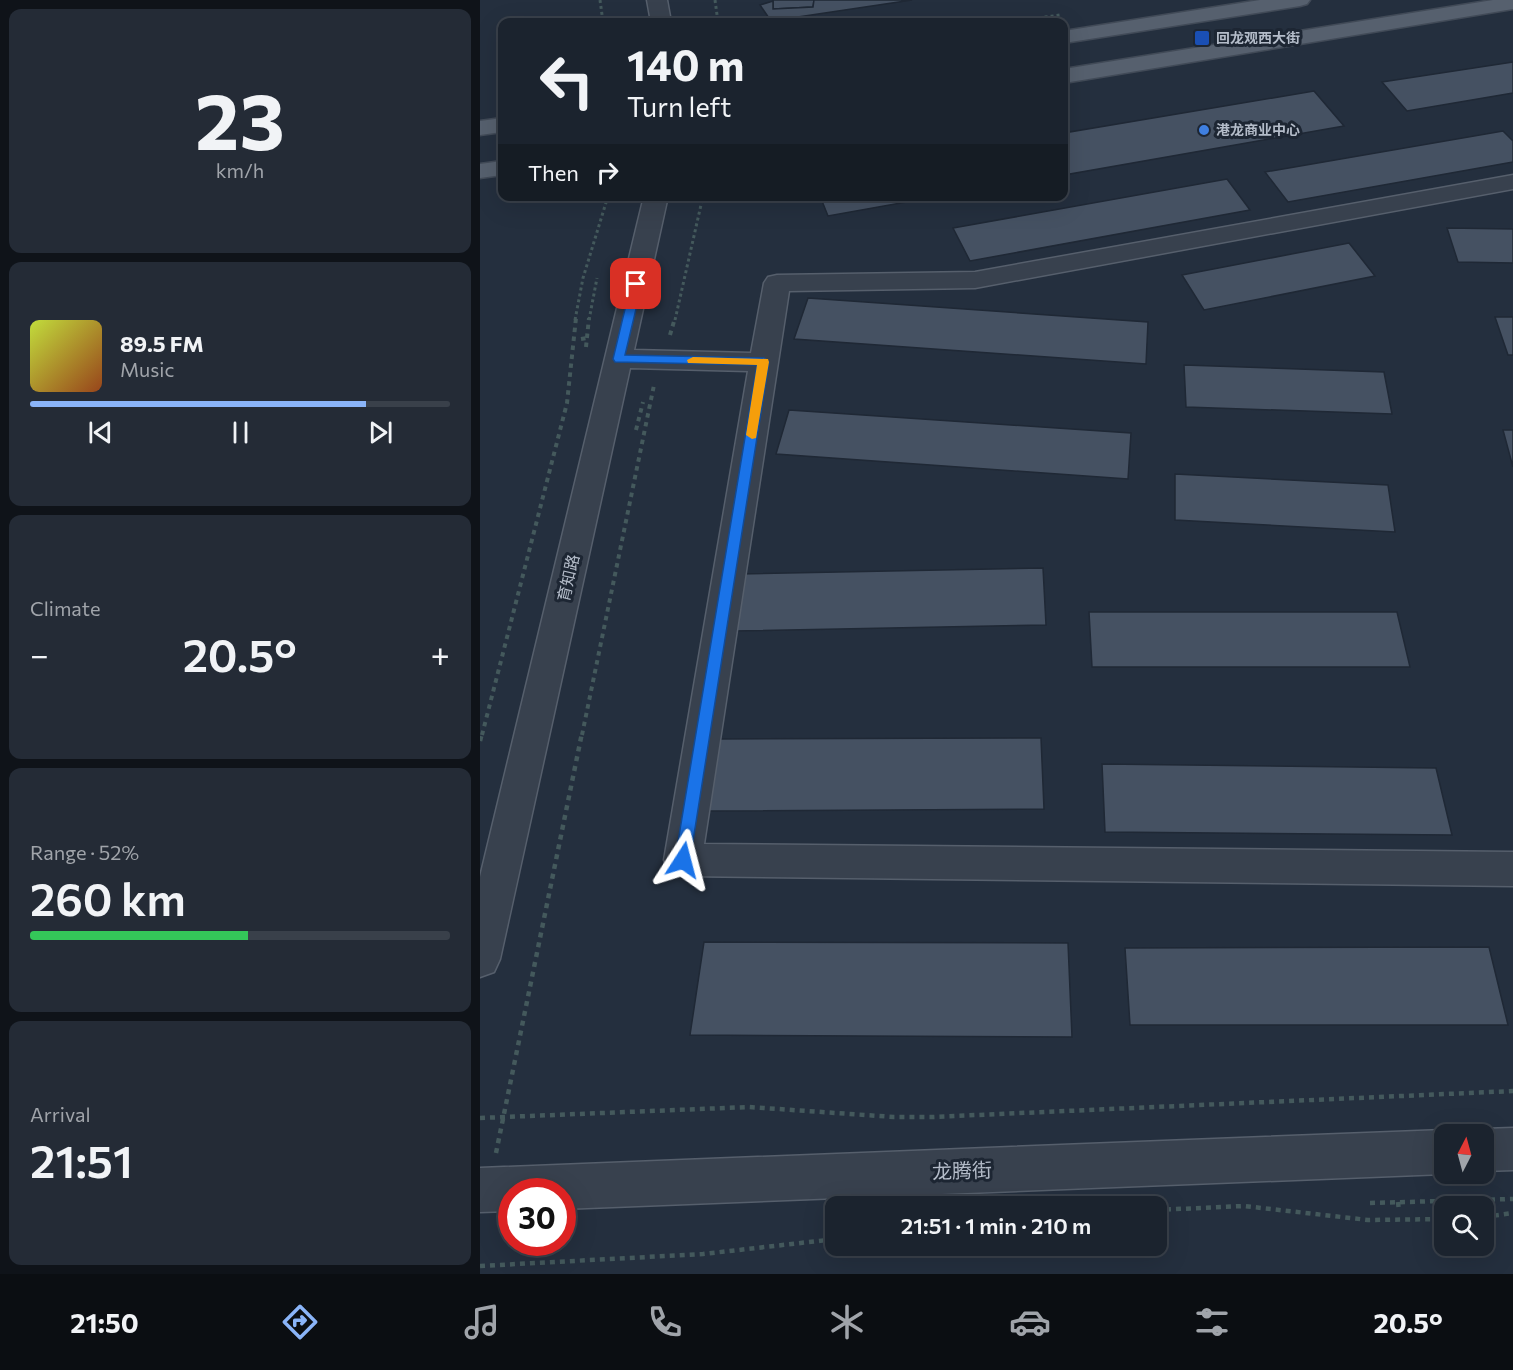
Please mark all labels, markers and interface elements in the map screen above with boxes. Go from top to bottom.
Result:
marker: 回龙观西大街 [1193,29,1211,47]
place label: 回龙观西大街 [1216,29,1300,46]
text: 140 m [627,38,744,90]
icon: left [528,42,606,120]
text: 23 [195,71,285,166]
text: Turn left [627,90,731,123]
place label: 港龙商业中心 [1216,121,1300,138]
marker: 港龙商业中心 [1197,123,1211,137]
icon: right [591,156,624,189]
text: km/h [216,158,264,182]
text: Then [528,159,579,186]
pin [610,258,661,309]
icon: arrive [619,267,652,300]
text: 89.5 FM [120,330,204,357]
text: Music [120,357,174,381]
icon: previous [84,416,117,449]
icon: pause [224,416,257,449]
icon: next [364,416,397,449]
street label: 育知路 [553,552,582,603]
text: Climate [30,596,100,620]
text: 20.5° [183,626,297,681]
text: − [30,633,49,674]
text: + [431,633,450,674]
position arrow [651,828,715,892]
text: Range · 52% [30,840,139,864]
text: 260 km [30,870,186,925]
text: Arrival [30,1102,91,1126]
north arrow [1434,1124,1494,1184]
map controls [1434,1124,1494,1256]
text: 21:51 [30,1132,133,1187]
street label: 龙腾街 [932,1157,992,1183]
speed limit sign: 30 [498,1178,576,1256]
button: search [1434,1196,1494,1256]
text: 21:51 · 1 min · 210 m [901,1212,1091,1239]
icon: directions [279,1301,321,1343]
icon: music [461,1301,503,1343]
icon: phone [644,1301,686,1343]
icon: climate [826,1301,868,1343]
icon: car [1009,1301,1051,1343]
icon: filters [1191,1301,1233,1343]
text: 21:50 [70,1306,139,1339]
text: 20.5° [1373,1306,1443,1339]

